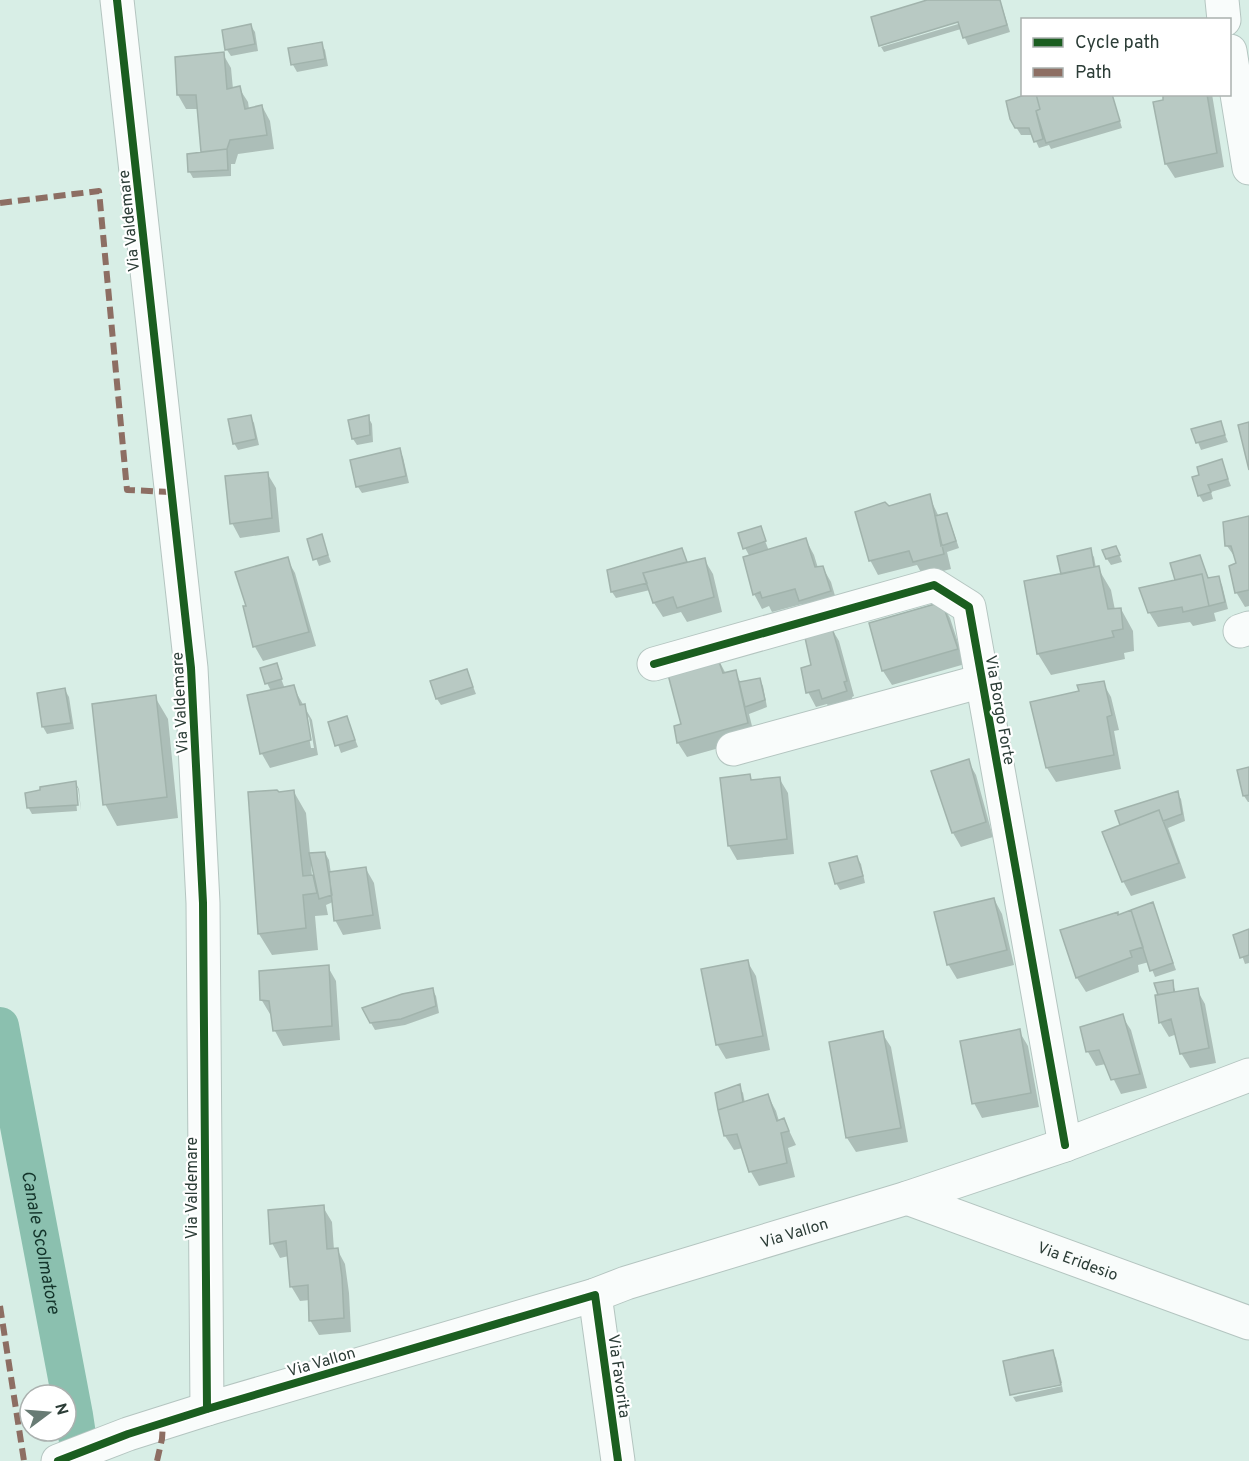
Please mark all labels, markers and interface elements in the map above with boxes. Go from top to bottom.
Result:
legend [1021,18,1231,96]
text: Cycle path [1075,32,1160,55]
text: Path [1075,62,1112,85]
street label: Via Valdemare [115,169,145,273]
street label: Via Valdemare [168,651,194,755]
street label: Via Borgo Forte [980,654,1019,767]
street label: Via Valdemare [183,1137,203,1239]
water label: Canale Scolmatore [15,1169,65,1317]
street label: Via Vallon [758,1214,831,1254]
street label: Via Eridesio [1034,1238,1120,1286]
street label: Via Favorita [602,1333,634,1419]
street label: Via Vallon [285,1344,358,1382]
north arrow [18,1383,78,1443]
text: N [49,1401,72,1418]

